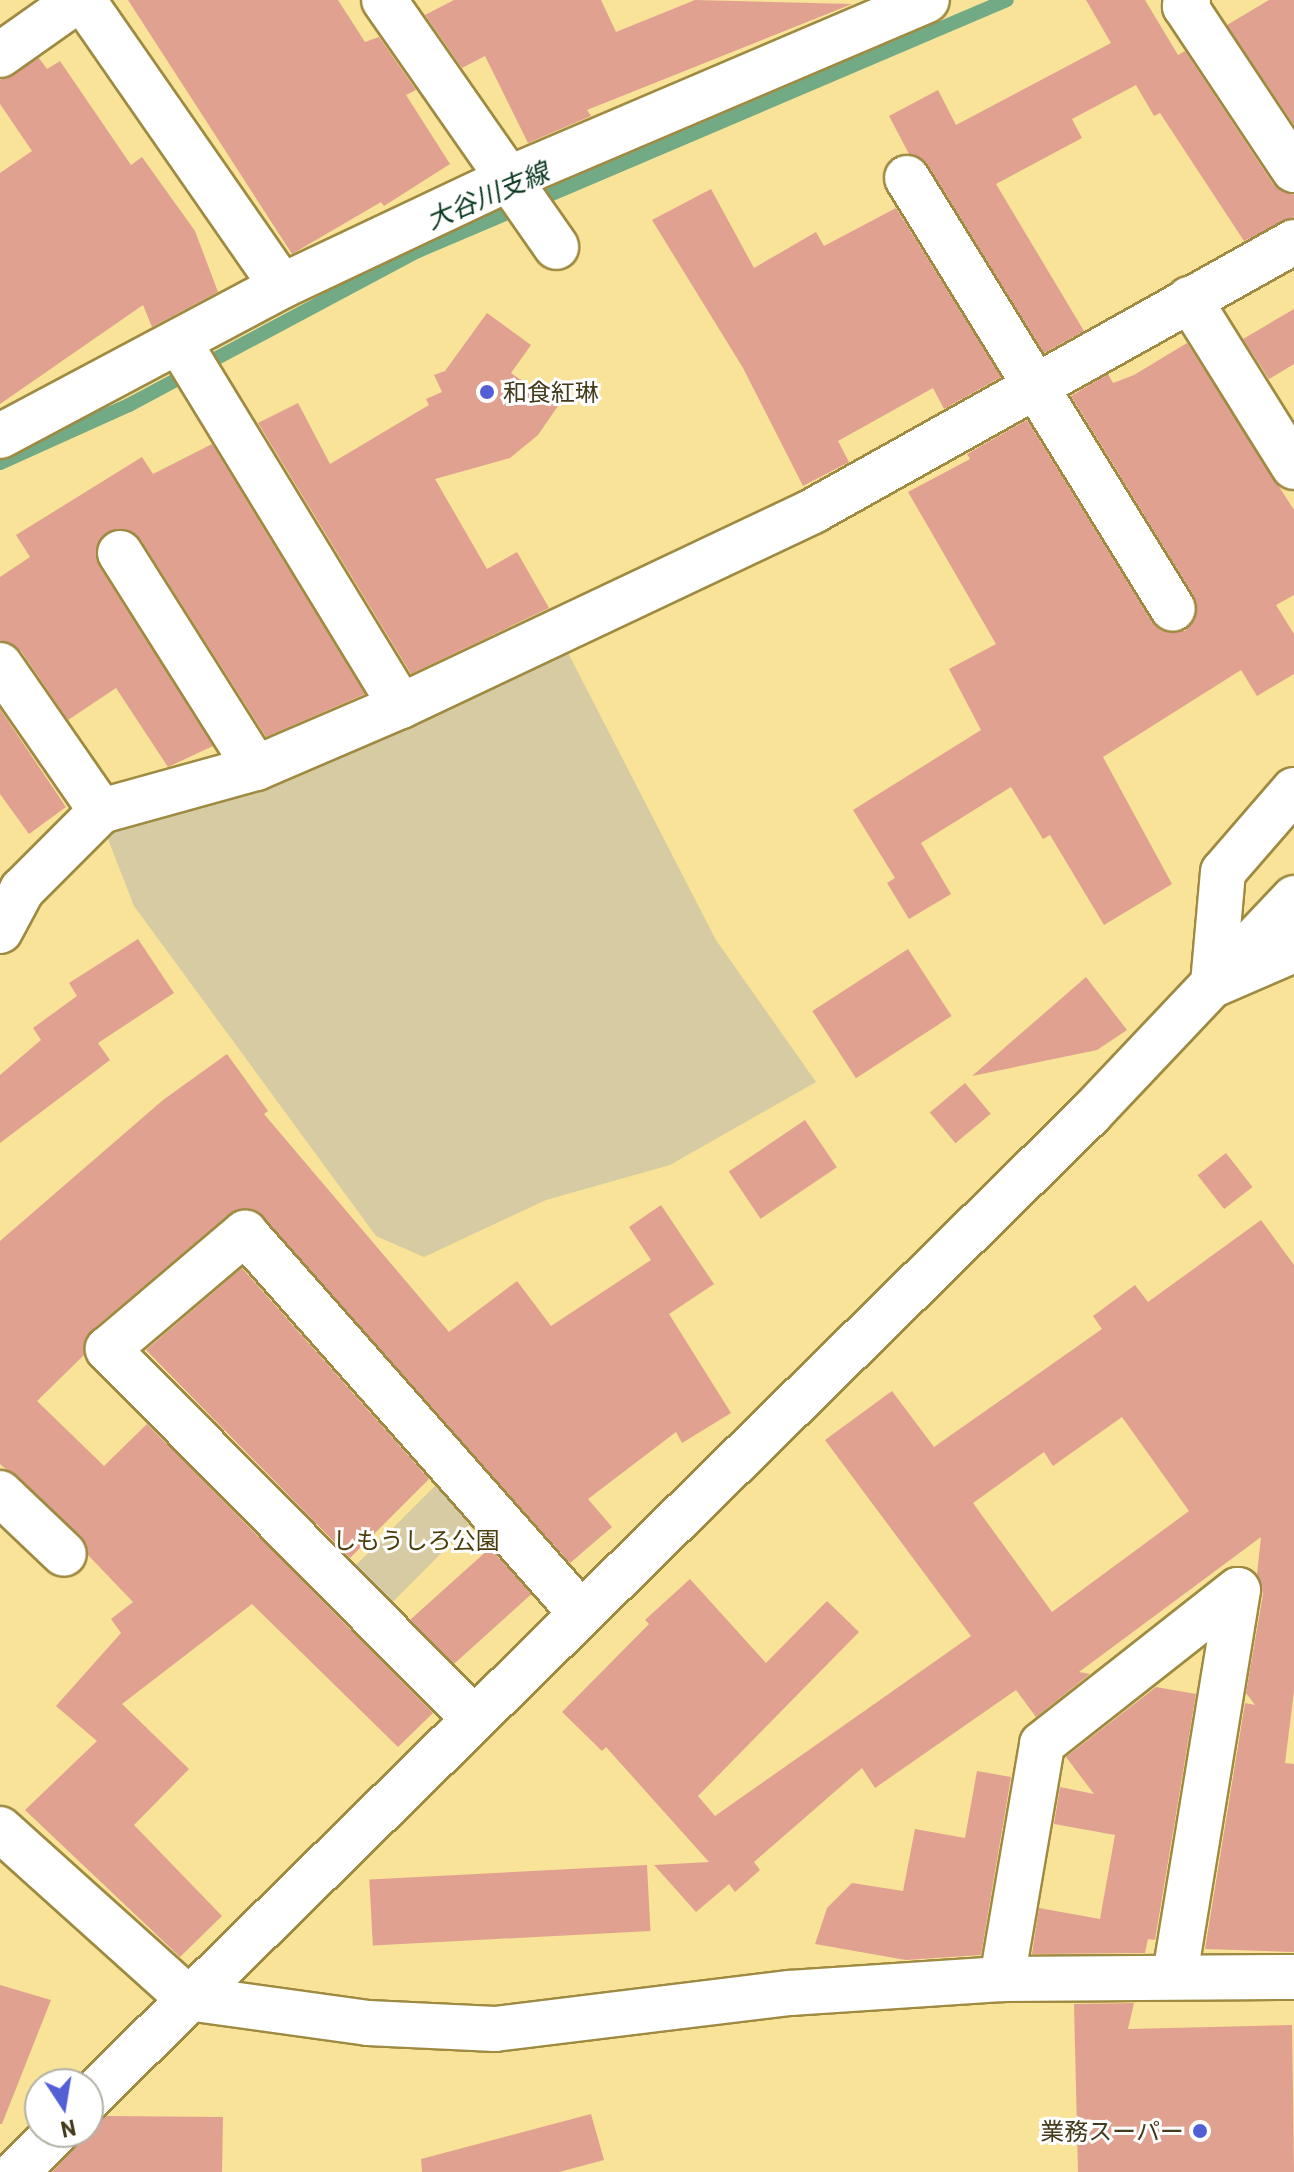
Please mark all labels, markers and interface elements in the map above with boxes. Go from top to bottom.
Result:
water label: 大谷川支線 [421,155,553,235]
place label: 和食紅琳 [503,378,599,406]
marker: 和食紅琳 [478,383,496,401]
park label: しもうしろ公園 [332,1526,500,1554]
north arrow [24,2068,104,2148]
text: N [59,2115,78,2144]
place label: 業務スーパー [1040,2117,1184,2145]
marker: 業務スーパー [1191,2122,1209,2140]

